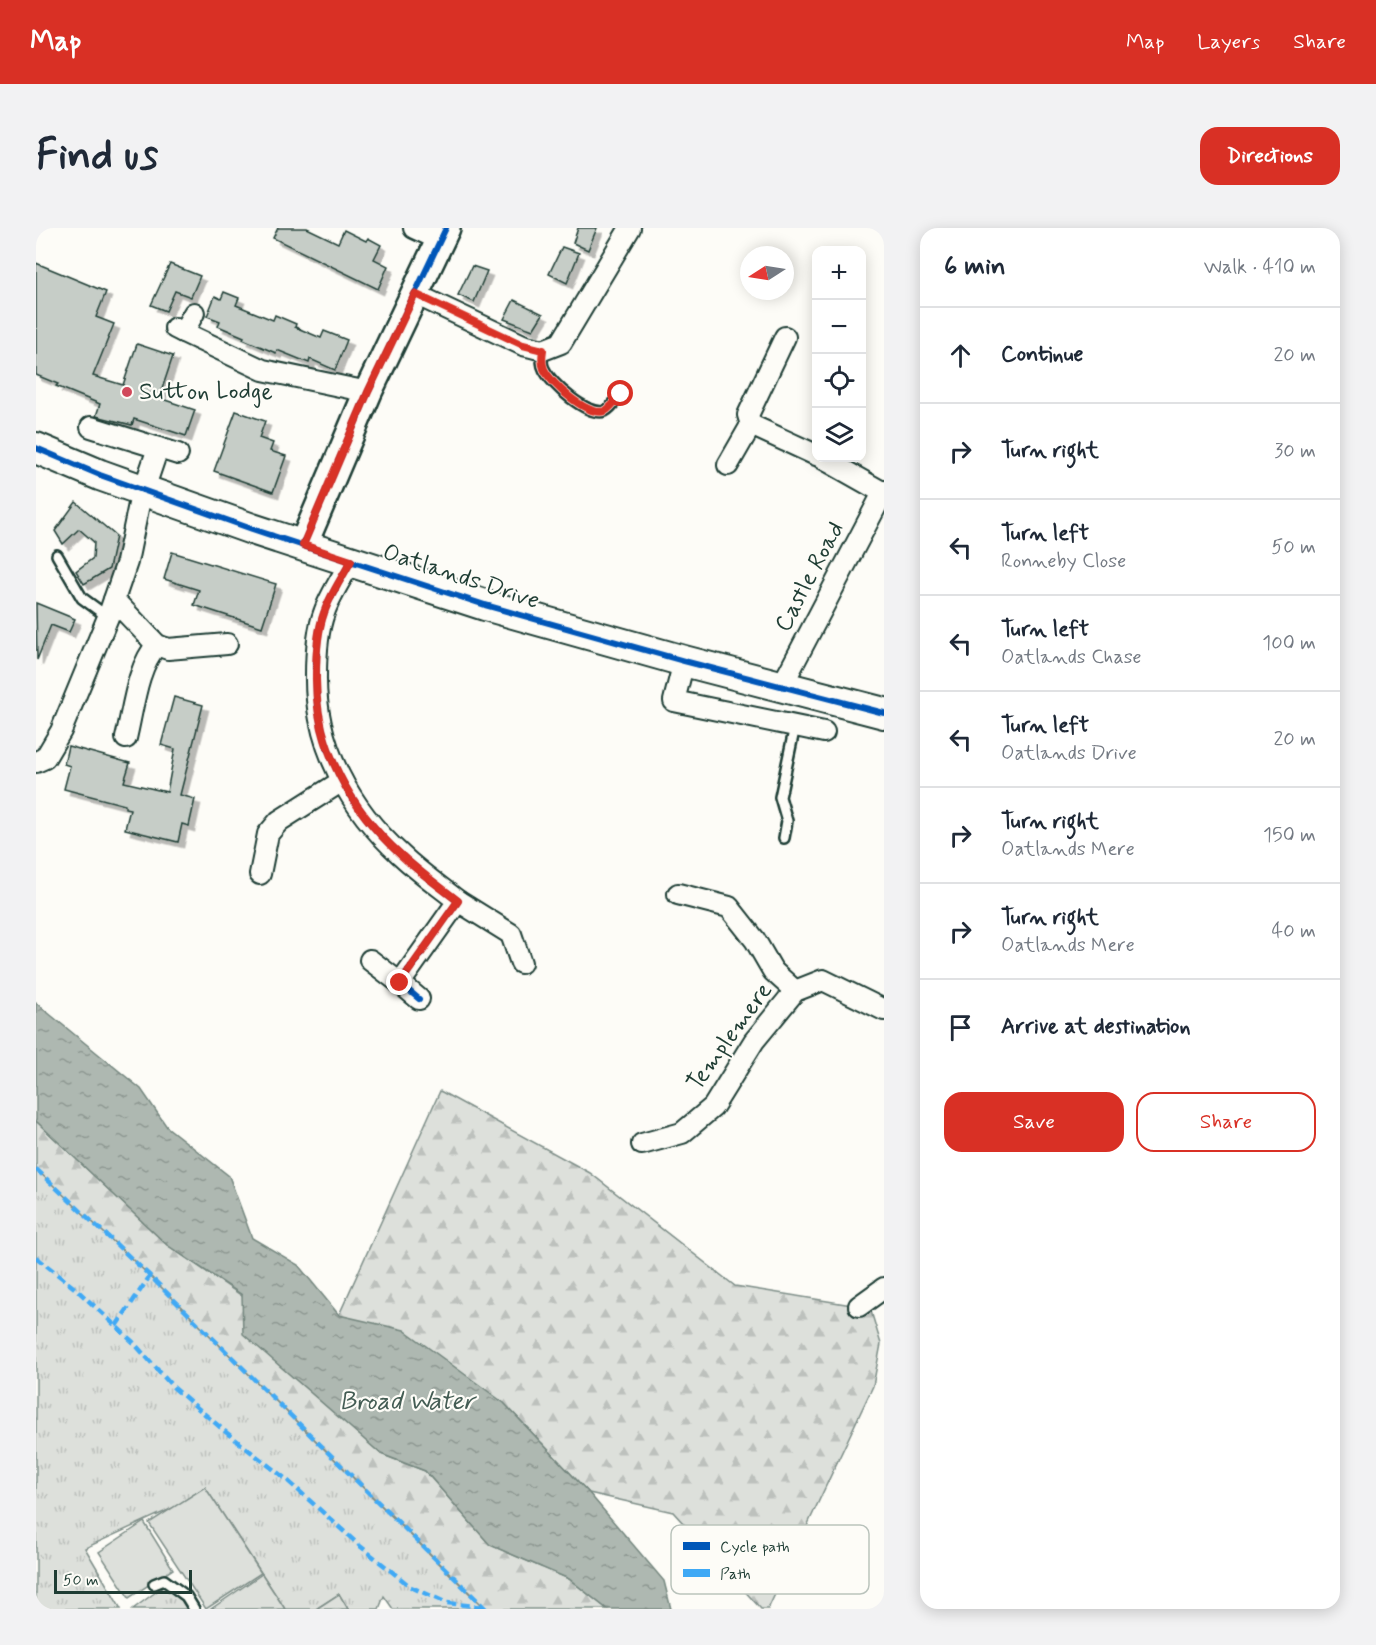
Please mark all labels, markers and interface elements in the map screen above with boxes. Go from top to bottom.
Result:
text: Map [30,24,81,61]
text: Map [1126,28,1164,56]
text: Layers [1197,28,1260,56]
text: Share [1293,28,1346,56]
button: Directions [1200,127,1340,185]
text: Find us [36,129,158,184]
north arrow [740,246,794,300]
map controls [812,246,866,462]
button: + [812,246,866,300]
text: 6 min [944,250,1006,284]
text: Walk · 410 m [1204,254,1316,281]
button: − [812,300,866,354]
icon: ahead [944,339,977,372]
text: Continue [1001,341,1083,369]
text: 20 m [1273,342,1316,369]
button: locate [812,354,866,408]
place label: Sutton Lodge [139,377,273,408]
route start [607,380,633,406]
marker: Sutton Lodge [120,385,134,399]
button: layers [812,408,866,462]
icon: right [944,435,977,468]
text: Turn right [1001,437,1099,465]
text: 30 m [1274,438,1316,465]
street label: Castle Road [768,517,852,637]
text: Turn left [1001,520,1089,548]
icon: left [944,531,977,564]
text: 50 m [1271,534,1316,561]
street label: Oatlands Drive [379,537,543,617]
text: Ronneby Close [1001,548,1126,575]
text: Turn left [1001,616,1089,644]
icon: left [944,627,977,660]
text: 100 m [1262,630,1316,657]
text: Oatlands Chase [1001,644,1142,671]
text: Turn left [1001,712,1089,740]
icon: left [944,723,977,756]
text: 20 m [1273,726,1316,753]
text: Oatlands Drive [1001,740,1137,767]
text: Turn right [1001,808,1099,836]
icon: right [944,819,977,852]
text: 150 m [1263,822,1316,849]
text: Oatlands Mere [1001,836,1135,863]
text: Turn right [1001,904,1099,932]
icon: right [944,915,977,948]
text: 40 m [1272,918,1316,945]
text: Oatlands Mere [1001,932,1135,959]
route end [386,969,412,995]
street label: Templemere [680,977,780,1097]
icon: arrive [944,1011,977,1044]
text: Arrive at destination [1001,1013,1191,1041]
button: Save [944,1092,1124,1152]
button: Share [1136,1092,1316,1152]
water label: Broad Water [339,1385,478,1419]
legend [671,1525,869,1594]
text: Cycle path [720,1537,790,1558]
text: Path [720,1564,751,1585]
scale bar [54,1567,192,1594]
text: 50 m [63,1570,99,1591]

